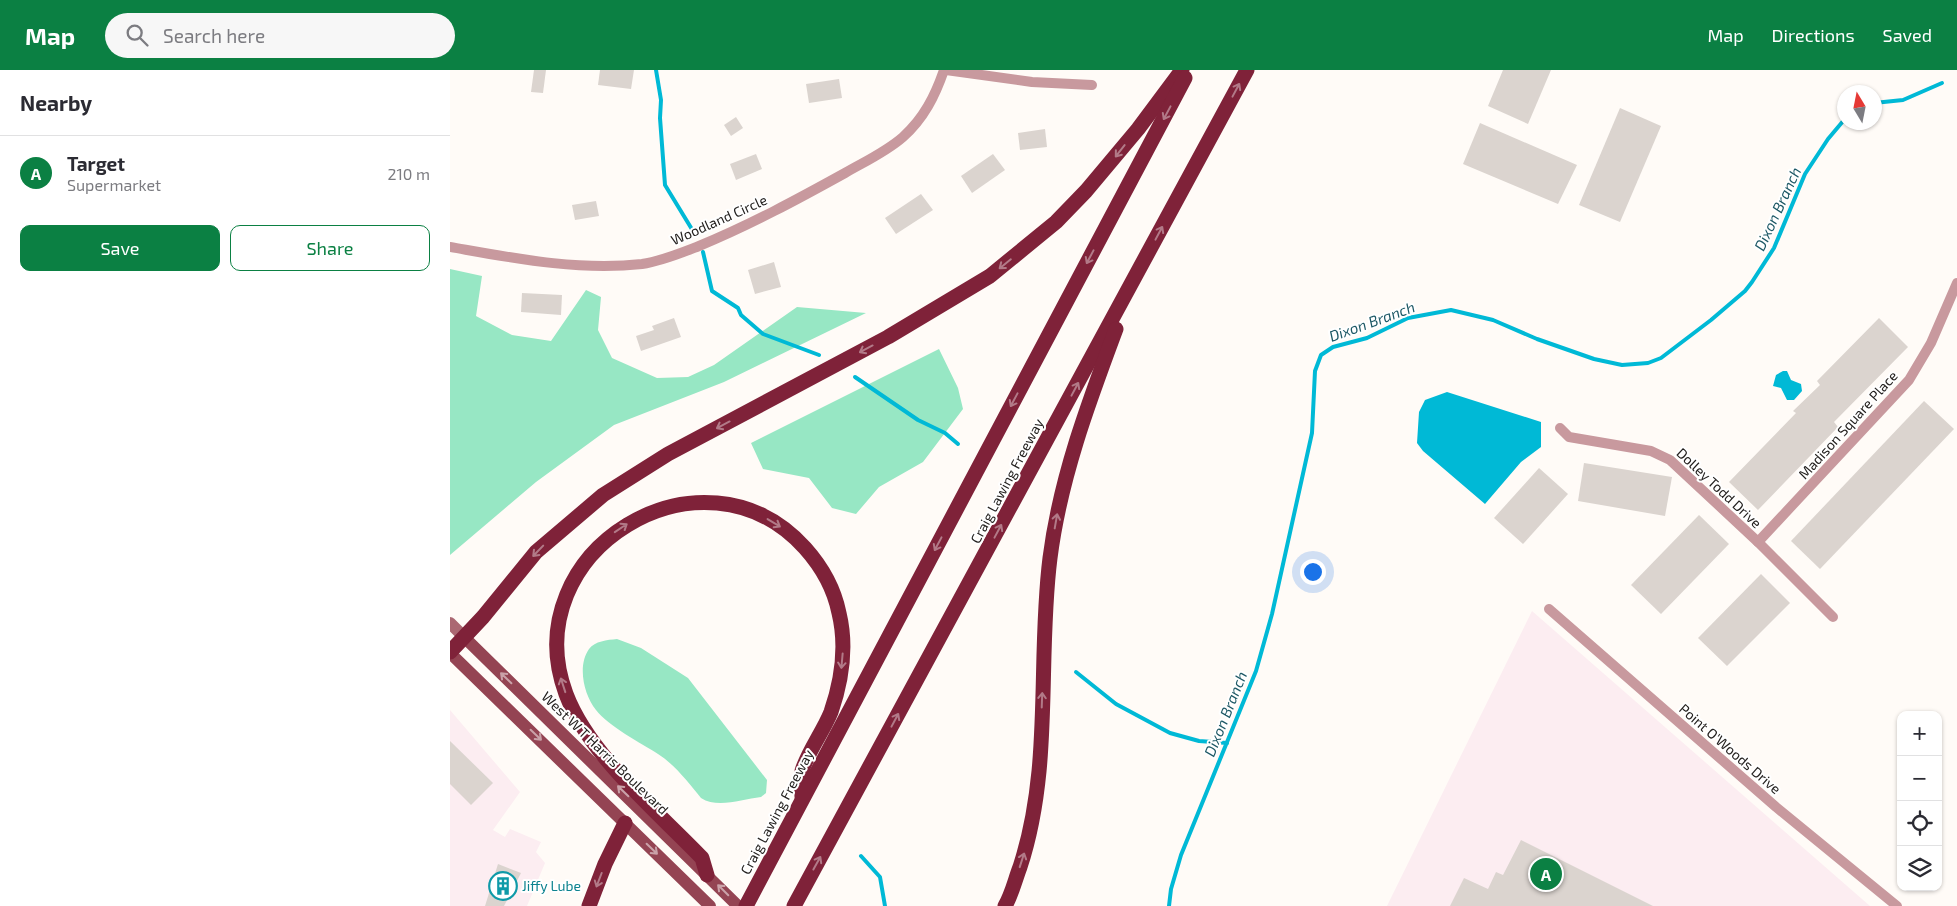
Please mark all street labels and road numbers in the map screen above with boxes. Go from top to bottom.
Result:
street label: Woodland Circle [668,191,770,248]
street label: Madison Square Place [1795,367,1901,482]
street label: Craig Lawing Freeway [966,415,1047,546]
street label: Dolley Todd Drive [1673,444,1765,531]
street label: West W T Harris Boulevard [538,688,672,818]
street label: Point O'Woods Drive [1676,700,1785,797]
street label: Craig Lawing Freeway [736,746,817,877]

